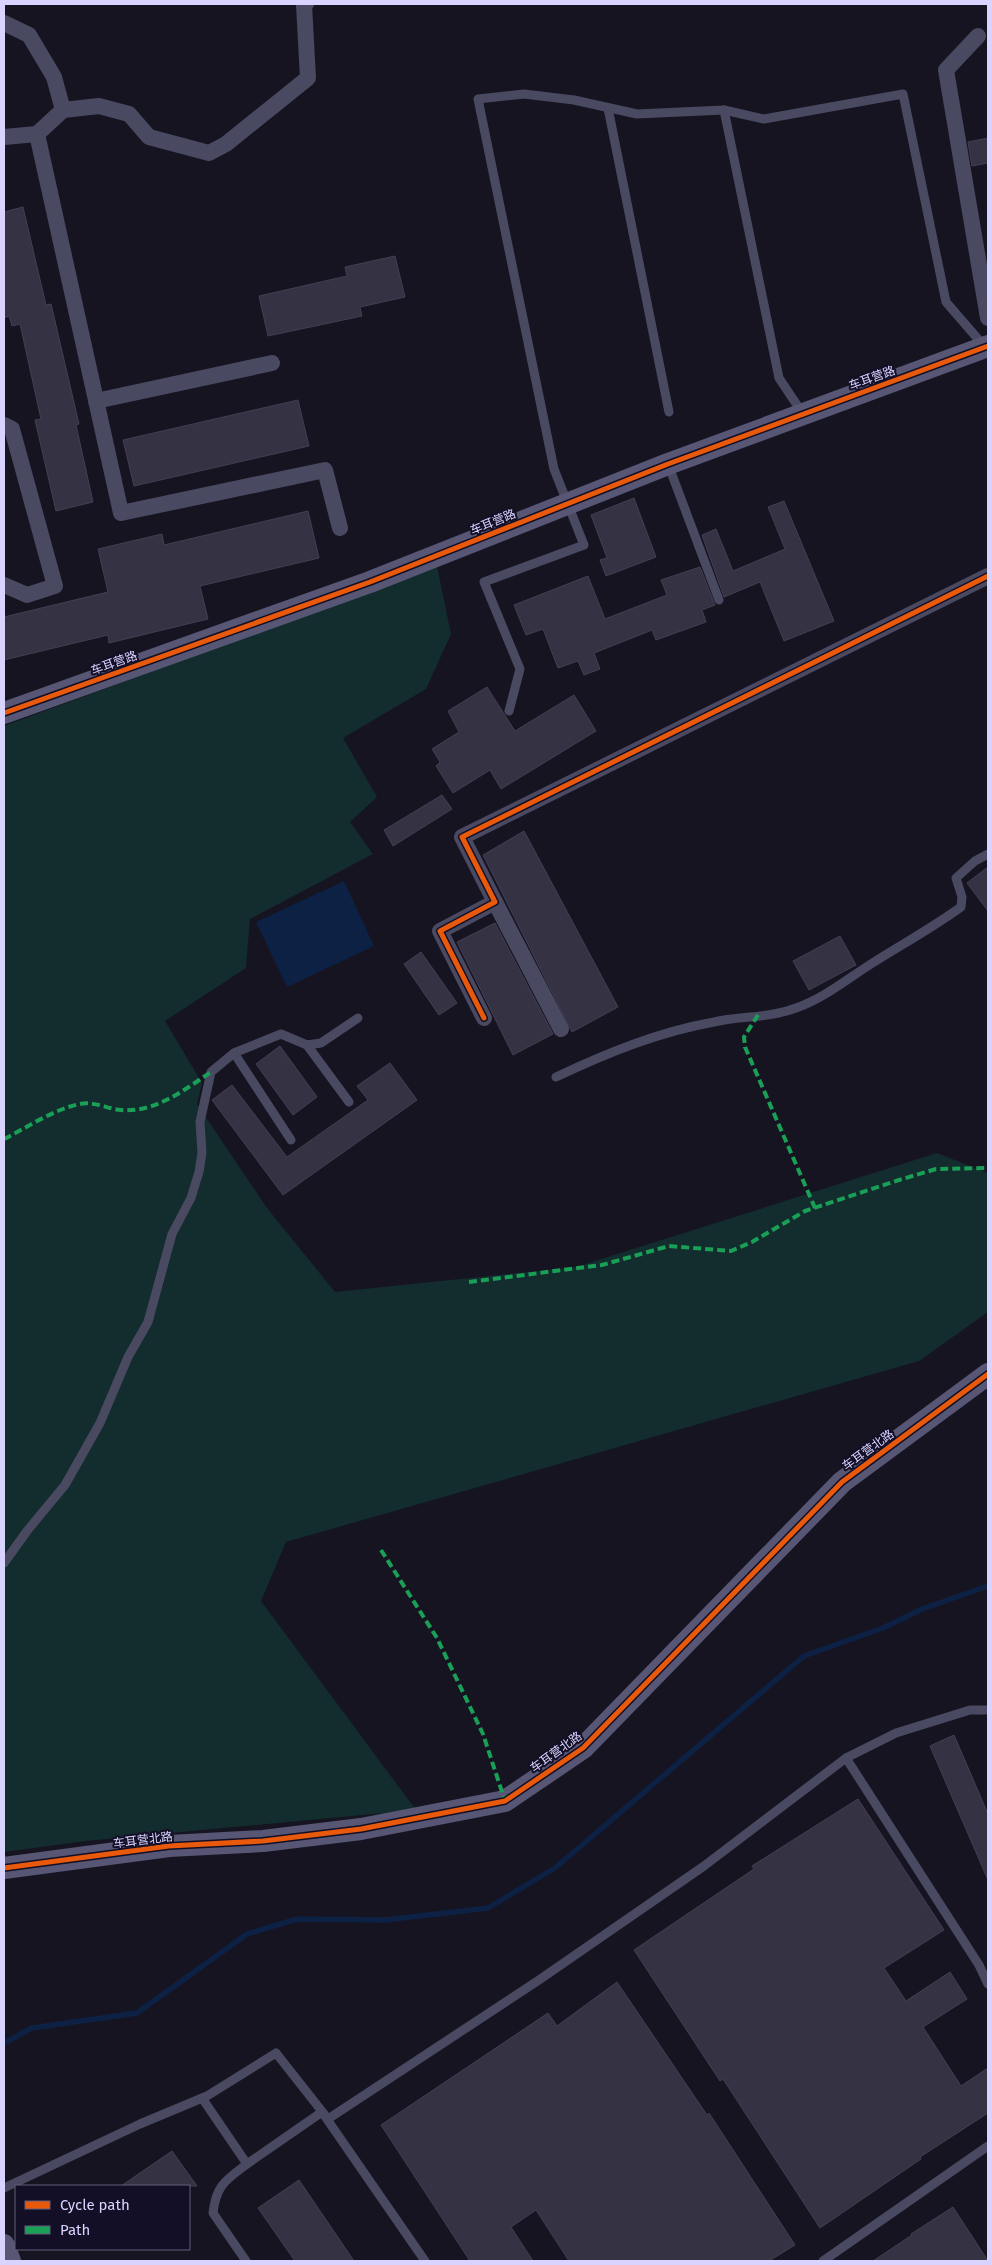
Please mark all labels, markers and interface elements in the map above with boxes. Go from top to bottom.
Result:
street label: 车耳营路 [847,363,897,393]
street label: 车耳营路 [468,507,518,537]
street label: 车耳营路 [89,648,139,678]
street label: 车耳营北路 [840,1427,896,1473]
street label: 车耳营北路 [528,1729,584,1775]
street label: 车耳营北路 [112,1829,174,1851]
legend [15,2185,190,2250]
text: Cycle path [60,2196,130,2214]
text: Path [60,2221,90,2239]

